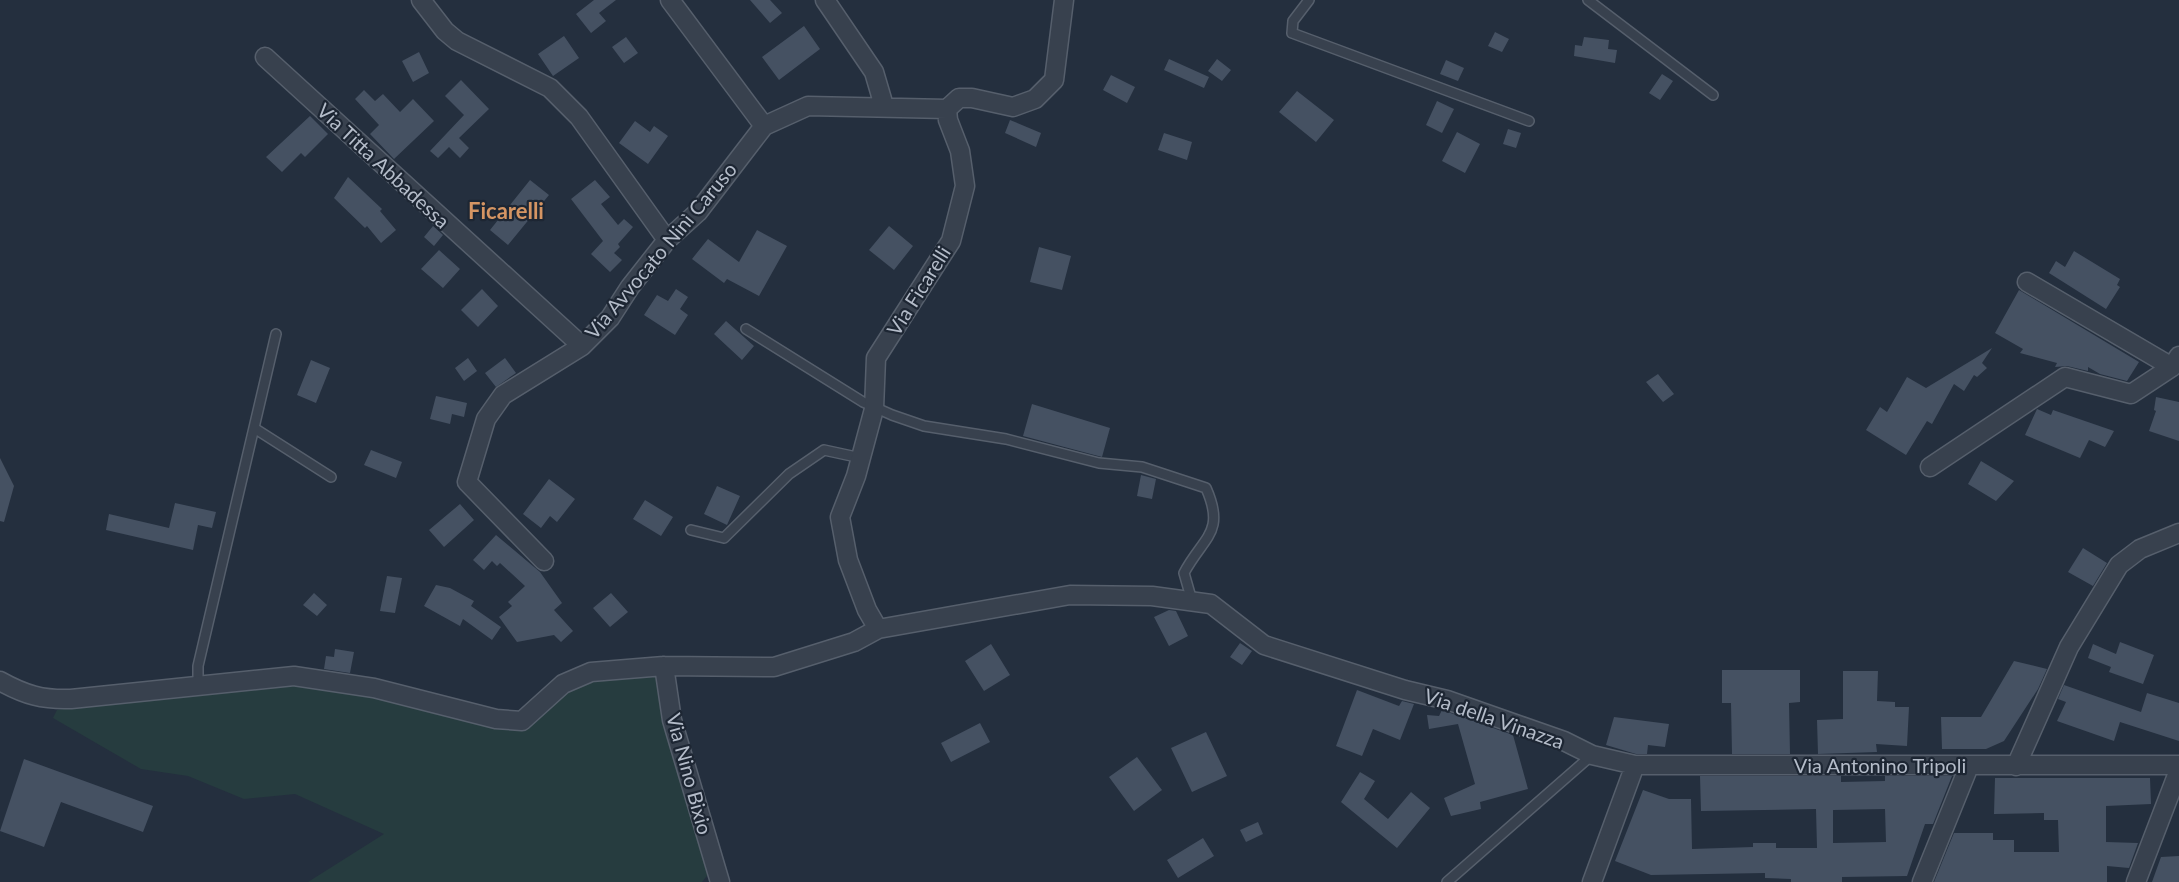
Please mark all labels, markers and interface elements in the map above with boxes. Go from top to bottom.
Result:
street label: Via Titta Abbadessa [313,98,455,233]
street label: Via Avvocato Ninì Caruso [579,157,741,343]
district label: Ficarelli [468,197,544,224]
street label: Via Ficarelli [881,241,955,340]
street label: Via della Vinazza [1421,683,1567,753]
street label: Via Nino Bixio [662,710,718,837]
street label: Via Antonino Tripoli [1794,753,1966,777]

